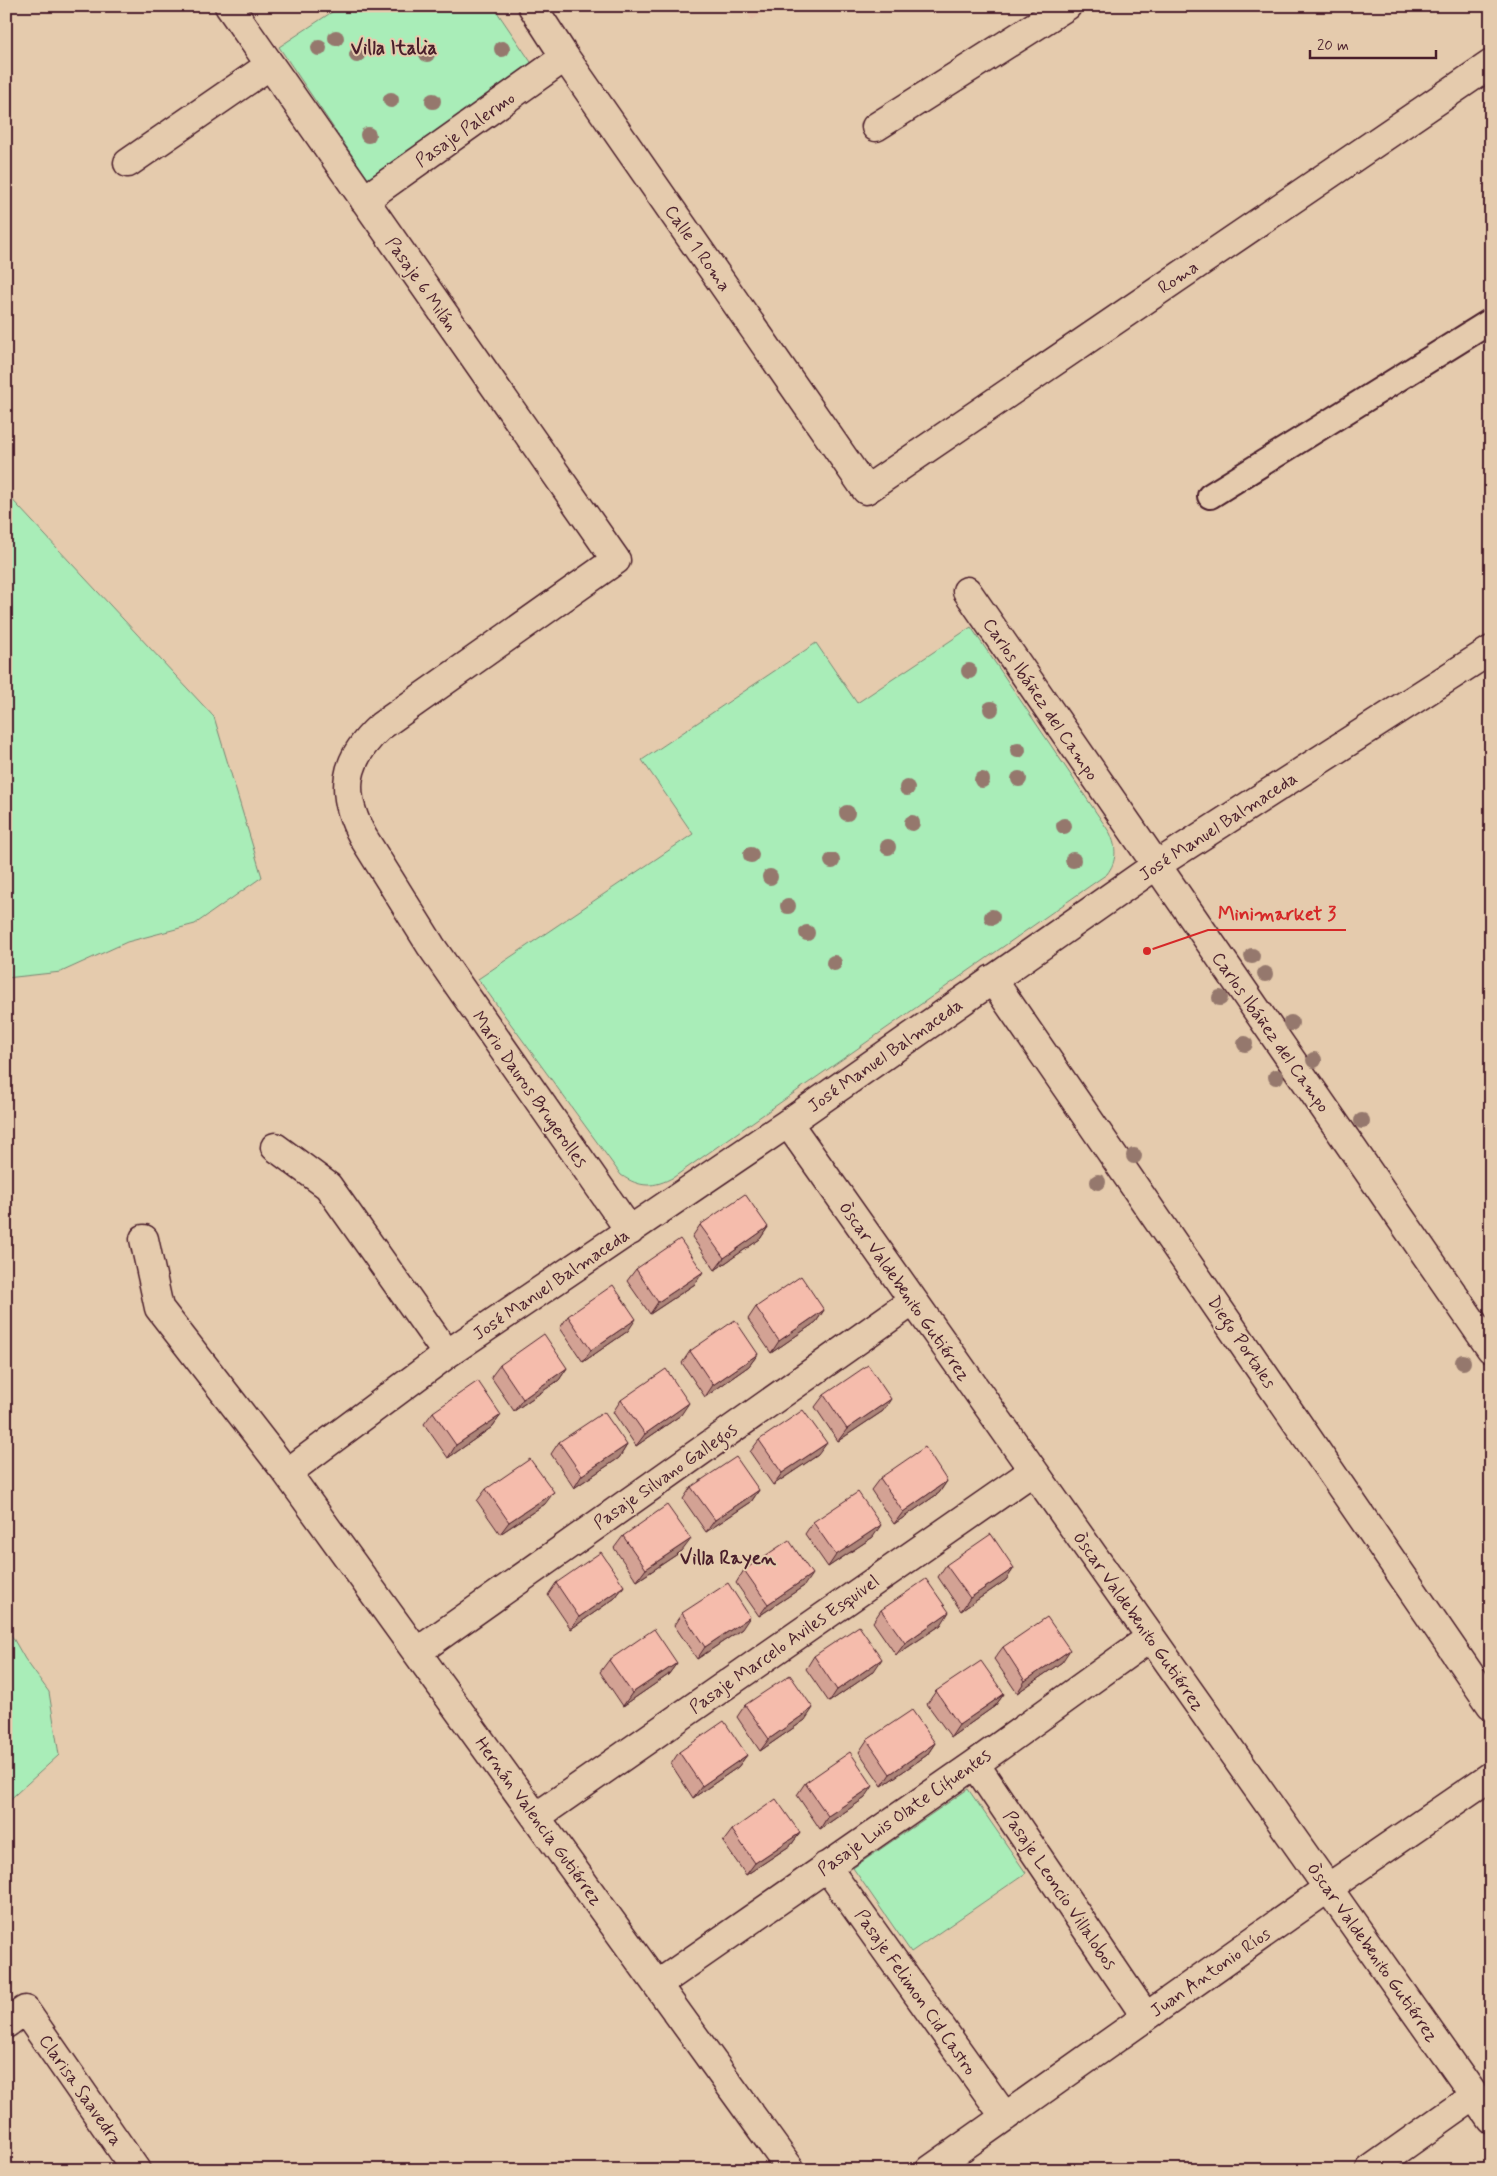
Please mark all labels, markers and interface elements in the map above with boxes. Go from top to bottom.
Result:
scale bar [1310,28,1436,60]
district label: Villa Italia [351,36,438,61]
text: 20 m [1317,36,1349,56]
street label: Pasaje Palermo [411,86,520,173]
street label: Calle 1 Roma [658,200,736,297]
street label: Pasaje 6 Milán [380,232,463,337]
street label: Roma [1154,256,1204,300]
street label: Carlos Ibáñez del Campo [977,614,1104,785]
street label: José Manuel Balmaceda [1135,767,1302,887]
callout: Minimarket 3 [1208,896,1346,930]
text: Minimarket 3 [1218,902,1336,927]
street label: Carlos Ibáñez del Campo [1206,947,1335,1118]
street label: José Manuel Balmaceda [803,993,968,1118]
street label: Mario Dauros Brugerolles [466,1006,592,1173]
street label: Òscar Valdebenito Gutiérrez [833,1197,975,1386]
street label: José Manuel Balmaceda [469,1223,635,1346]
street label: Diego Portales [1200,1292,1281,1395]
street label: Pasaje Silvano Gallegos [589,1418,743,1537]
street label: Òscar Valdebenito Gutiérrez [1067,1527,1209,1716]
district label: Villa Rayen [680,1546,776,1571]
street label: Pasaje Marcelo Aviles Esquivel [685,1570,884,1720]
street label: Hernán Valencia Gutiérrez [469,1732,608,1911]
street label: Pasaje Luis Olate Cifuentes [813,1744,996,1882]
street label: Pasaje Leoncio Villalobos [997,1806,1121,1975]
street label: Òscar Valdebenito Gutiérrez [1301,1858,1443,2047]
street label: Pasaje Felimon Cid Castro [849,1905,982,2080]
street label: Juan Antonio Ríos [1146,1922,1276,2023]
street label: Clarisa Saavedra [33,2030,128,2151]

